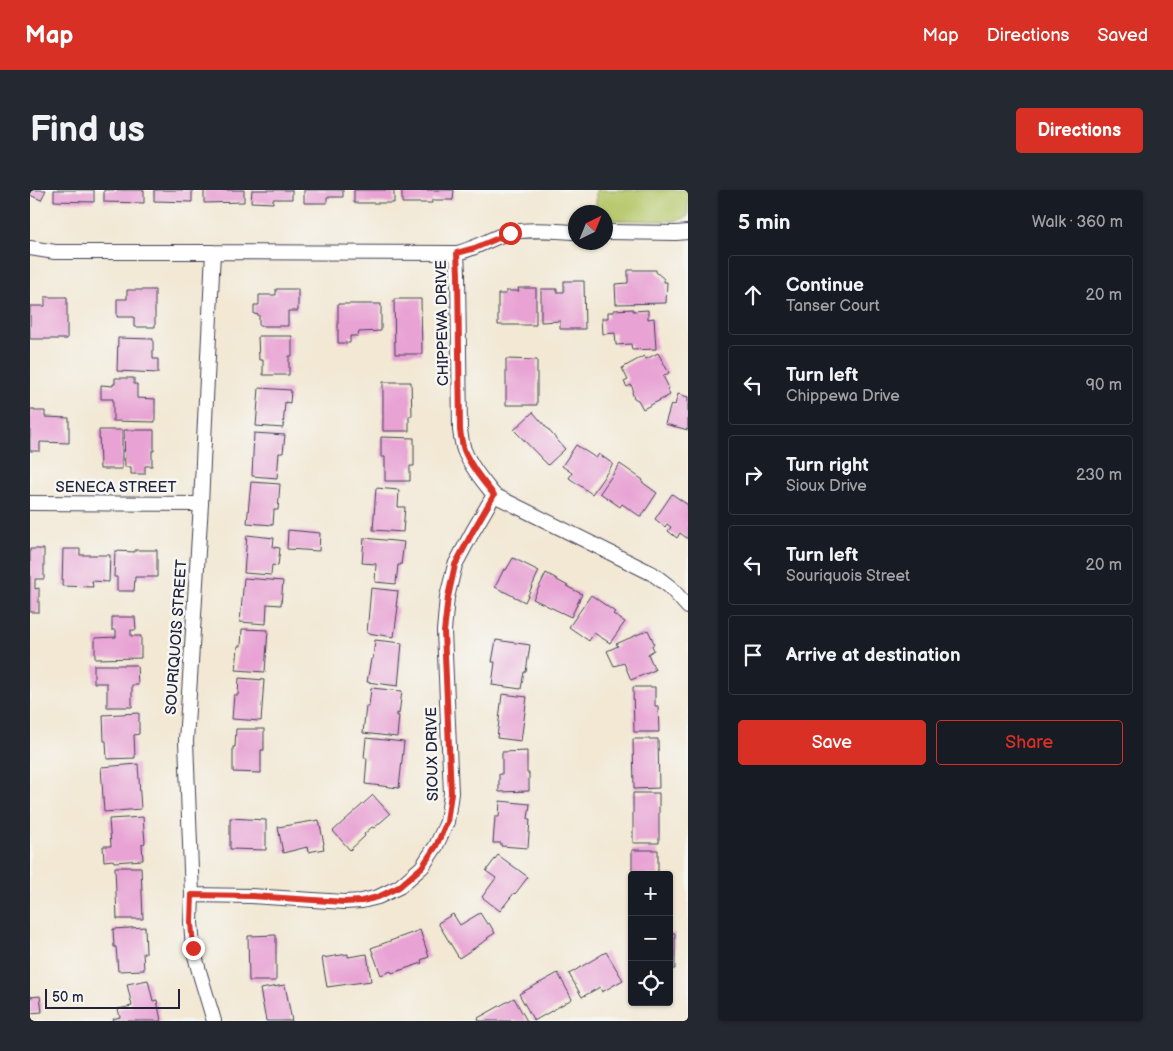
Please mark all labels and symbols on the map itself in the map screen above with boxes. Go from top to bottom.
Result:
north arrow [568,205,613,250]
route start [499,222,522,245]
street label: CHIPPEWA DRIVE [432,260,453,386]
street label: SENECA STREET [56,478,176,497]
street label: SOURIQUOIS STREET [162,559,191,715]
street label: SIOUX DRIVE [422,707,443,801]
route end [182,937,205,960]
scale bar [45,986,180,1009]

